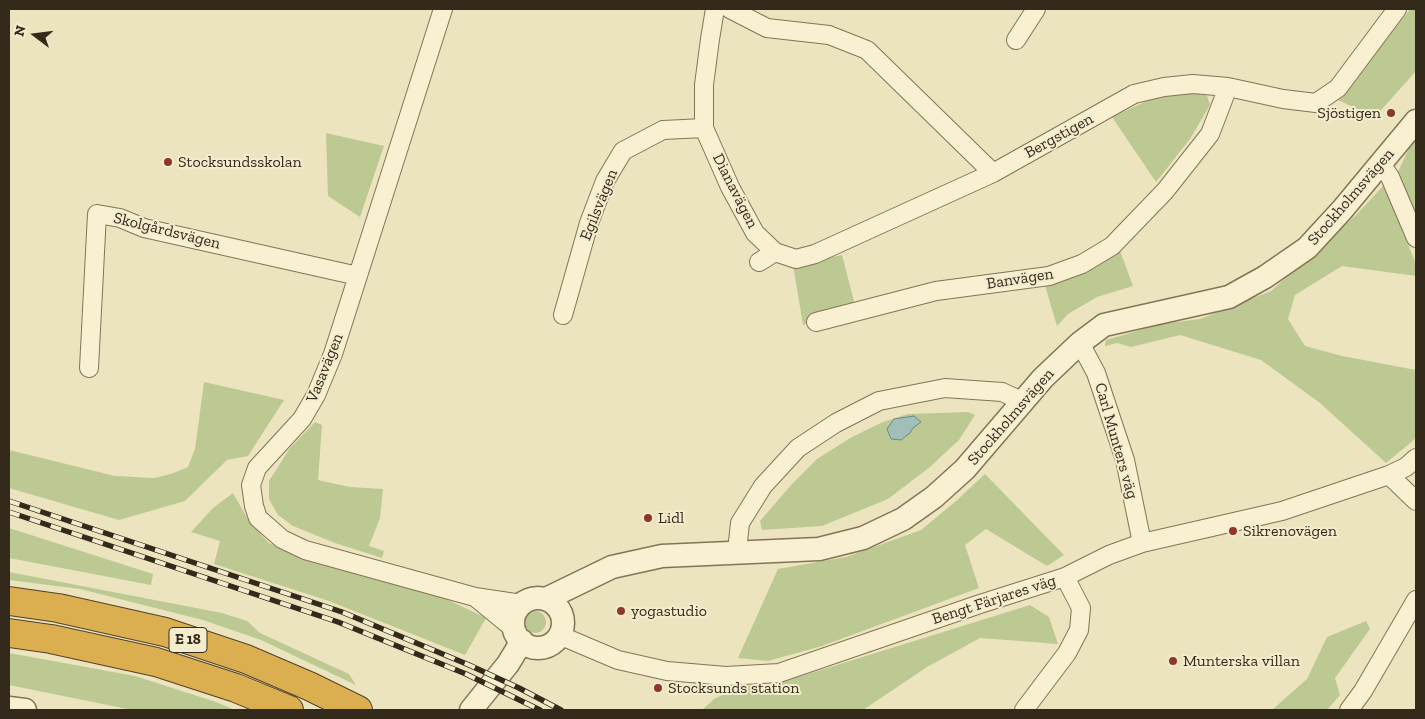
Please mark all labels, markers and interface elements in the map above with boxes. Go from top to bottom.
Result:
north arrow [10,10,60,60]
text: N [10,24,30,38]
place label: Sjöstigen [1317,103,1381,123]
marker: Sjöstigen [1385,107,1397,119]
street label: Bergstigen [1021,109,1097,163]
street label: Stockholmsvägen [1304,145,1398,249]
street label: Dianavägen [708,150,762,232]
place label: Stocksundsskolan [178,152,302,172]
marker: Stocksundsskolan [162,156,174,168]
street label: Egilsvägen [576,167,622,243]
street label: Skolgårdsvägen [112,208,222,254]
street label: Banvägen [985,264,1055,294]
street label: Vasavägen [302,331,348,405]
street label: Stockholmsvägen [964,365,1058,469]
street label: Carl Munters väg [1090,381,1142,501]
place label: Lidl [658,508,684,528]
marker: Lidl [642,512,654,524]
place label: Sikrenovägen [1243,521,1337,541]
marker: Sikrenovägen [1227,525,1239,537]
street label: Bengt Färjares väg [930,571,1058,629]
place label: yogastudio [631,601,707,621]
marker: yogastudio [615,605,627,617]
road number: E 18 [169,628,207,652]
place label: Munterska villan [1183,651,1300,671]
marker: Munterska villan [1167,655,1179,667]
place label: Stocksunds station [668,678,799,698]
marker: Stocksunds station [652,682,664,694]

